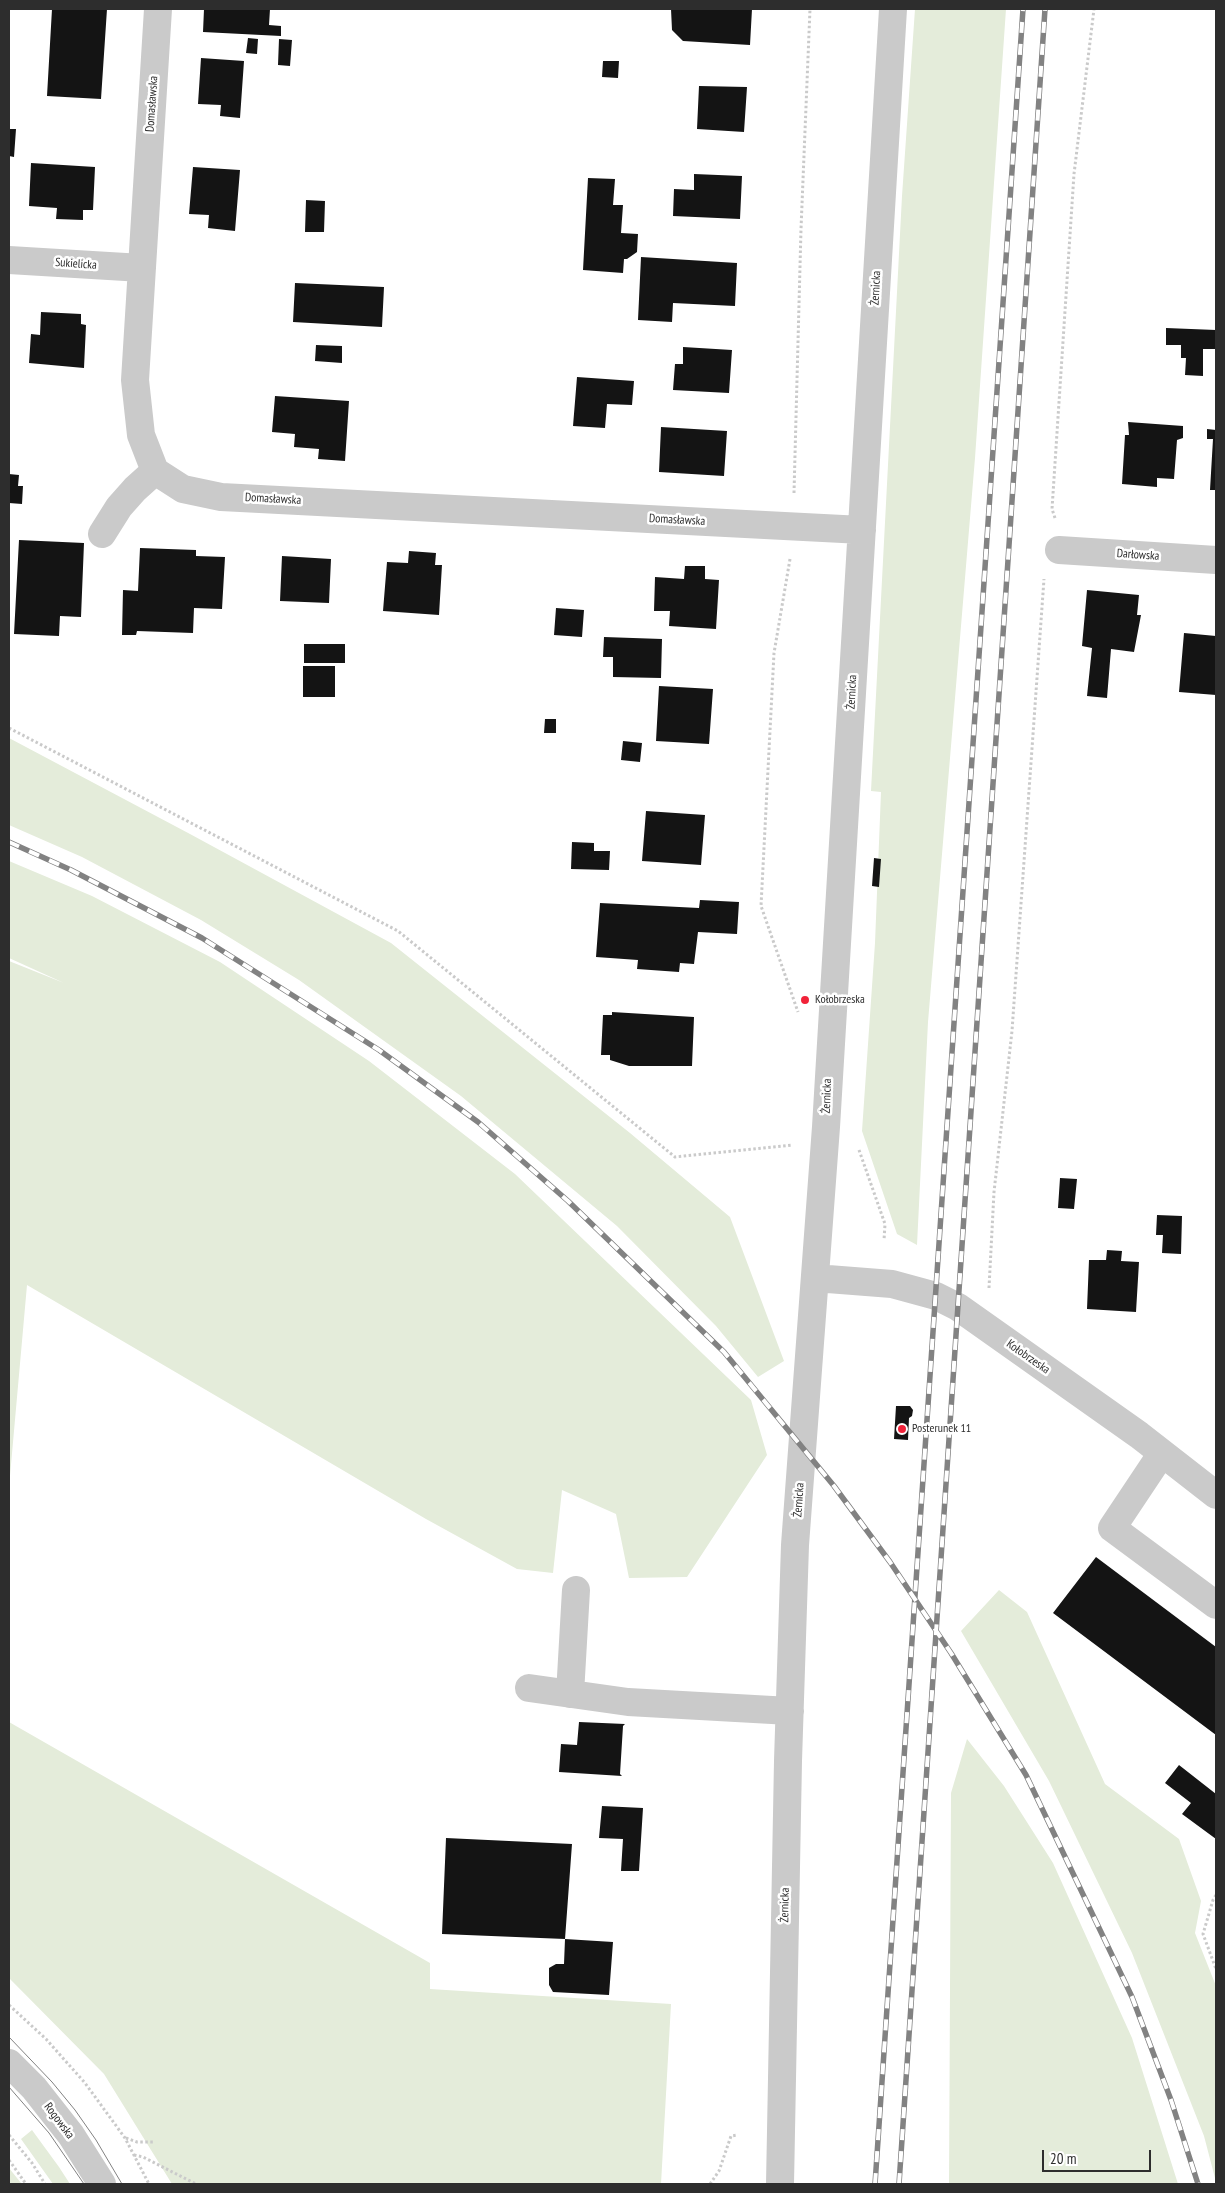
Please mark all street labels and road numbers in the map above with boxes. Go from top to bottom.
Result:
street label: Domasławska [143,75,161,133]
street label: Sukielicka [55,255,97,273]
street label: Żernicka [868,270,884,306]
street label: Domasławska [244,490,302,508]
street label: Domasławska [648,511,706,529]
street label: Darłowska [1116,546,1160,564]
street label: Żernicka [844,674,860,710]
street label: Żernicka [819,1078,835,1114]
street label: Kołobrzeska [1003,1337,1053,1377]
street label: Żernicka [791,1482,807,1518]
street label: Żernicka [777,1888,793,1922]
street label: Rogowska [41,2100,77,2142]

